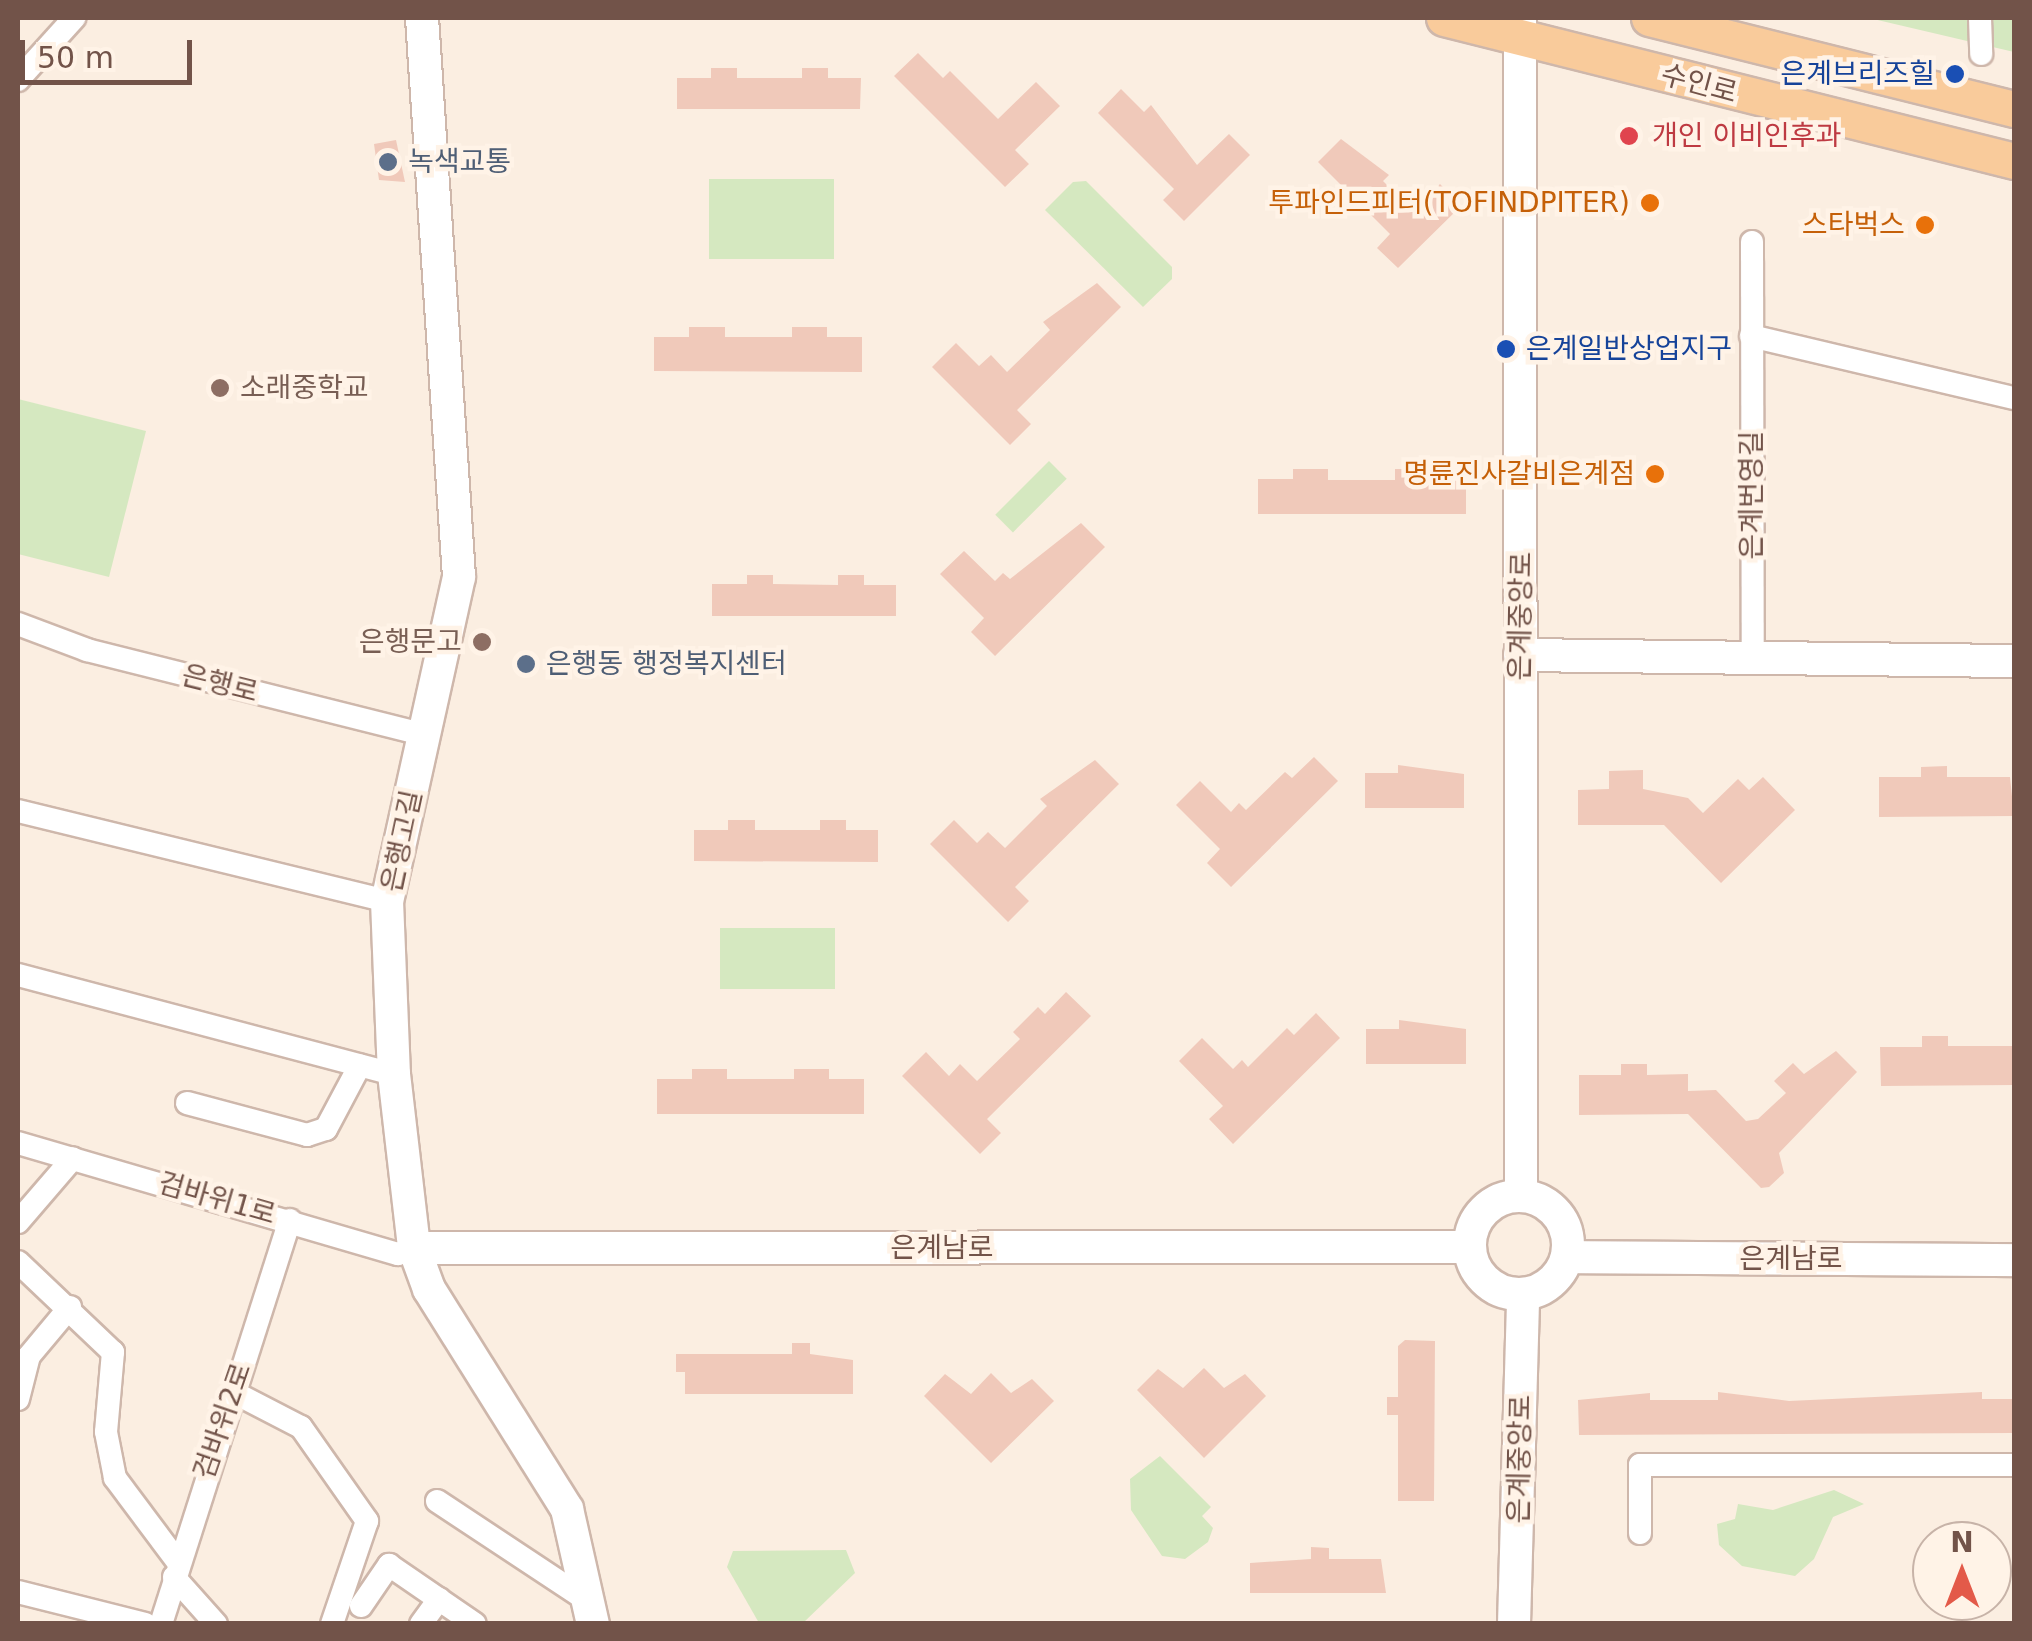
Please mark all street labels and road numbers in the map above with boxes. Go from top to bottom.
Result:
street label: 수인로 [1657,58,1741,110]
street label: 은계번영길 [1735,431,1769,559]
street label: 은계중앙로 [1503,551,1539,681]
street label: 은행로 [178,658,262,710]
street label: 은행고길 [375,787,429,895]
street label: 검바위1로 [154,1166,280,1232]
street label: 은계남로 [890,1231,994,1265]
street label: 은계남로 [1739,1242,1843,1276]
street label: 검바위2로 [187,1358,259,1484]
street label: 은계중앙로 [1502,1394,1538,1524]

